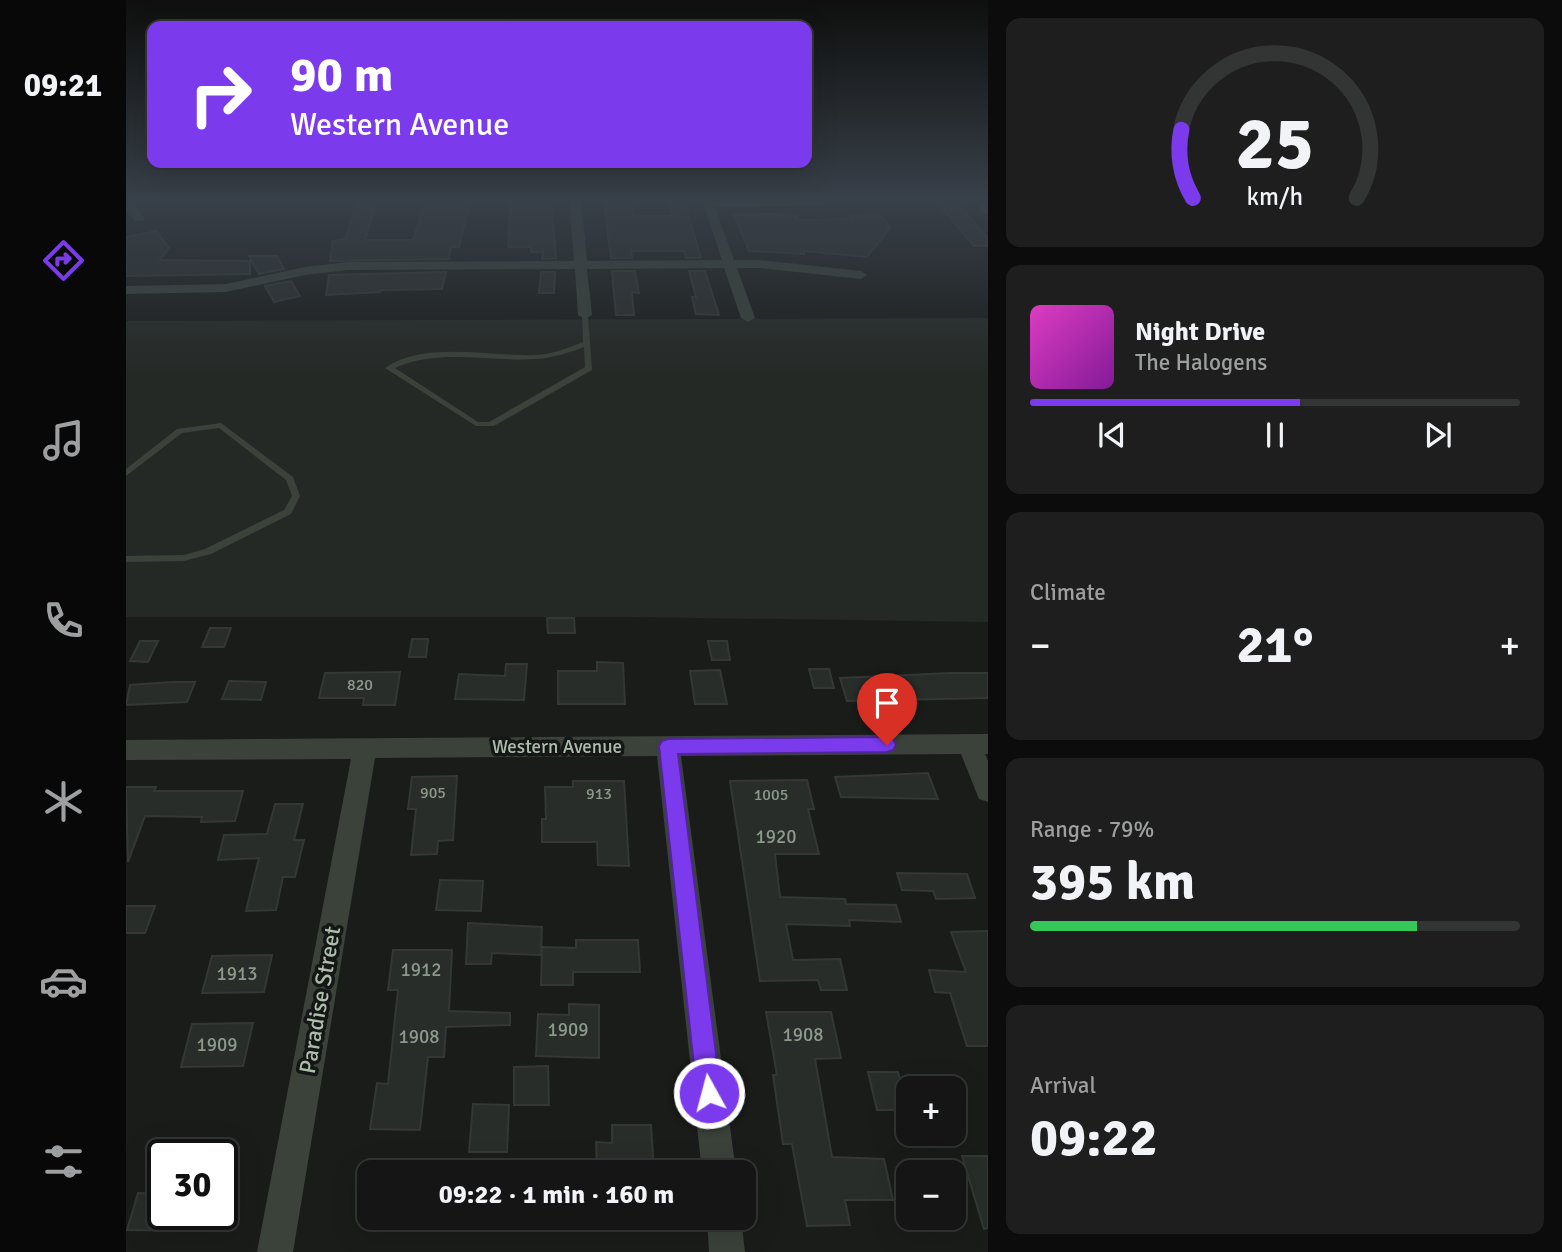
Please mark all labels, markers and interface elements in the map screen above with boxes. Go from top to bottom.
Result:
text: 90 m [290,45,393,105]
icon: right [175,49,266,140]
text: 09:21 [24,66,102,105]
text: 25 [1236,101,1314,190]
text: Western Avenue [290,105,509,144]
text: km/h [1247,181,1303,212]
icon: directions [39,236,88,285]
text: Night Drive [1135,316,1265,348]
text: The Halogens [1135,348,1267,377]
icon: music [39,416,88,465]
icon: previous [1093,416,1131,454]
icon: pause [1256,416,1294,454]
icon: next [1419,416,1457,454]
text: Climate [1030,578,1106,607]
icon: phone [39,596,88,645]
text: 21° [1237,613,1313,677]
text: − [1030,622,1051,669]
text: + [1499,622,1520,669]
pin [857,673,917,745]
house number: 820 [347,675,373,695]
icon: arrive [868,684,906,722]
street label: Western Avenue [492,735,622,759]
icon: climate [39,777,88,826]
house number: 905 [420,783,446,803]
house number: 913 [586,784,612,804]
house number: 1005 [754,785,788,805]
text: Range · 79% [1030,815,1154,844]
house number: 1920 [755,825,797,849]
text: 395 km [1030,850,1195,914]
street label: Paradise Street [293,924,347,1076]
icon: car [39,957,88,1006]
house number: 1912 [400,958,442,982]
house number: 1913 [216,962,258,986]
house number: 1909 [547,1018,589,1042]
house number: 1908 [782,1023,824,1047]
house number: 1908 [398,1025,440,1049]
house number: 1909 [196,1033,238,1057]
position arrow [672,1056,746,1130]
text: Arrival [1030,1071,1096,1100]
map controls [896,1076,966,1230]
button: + [896,1076,966,1146]
text: 09:22 [1030,1106,1158,1170]
icon: filters [39,1137,88,1186]
speed limit sign: 30 [147,1139,238,1230]
button: − [896,1160,966,1230]
text: 09:22 · 1 min · 160 m [439,1179,674,1211]

